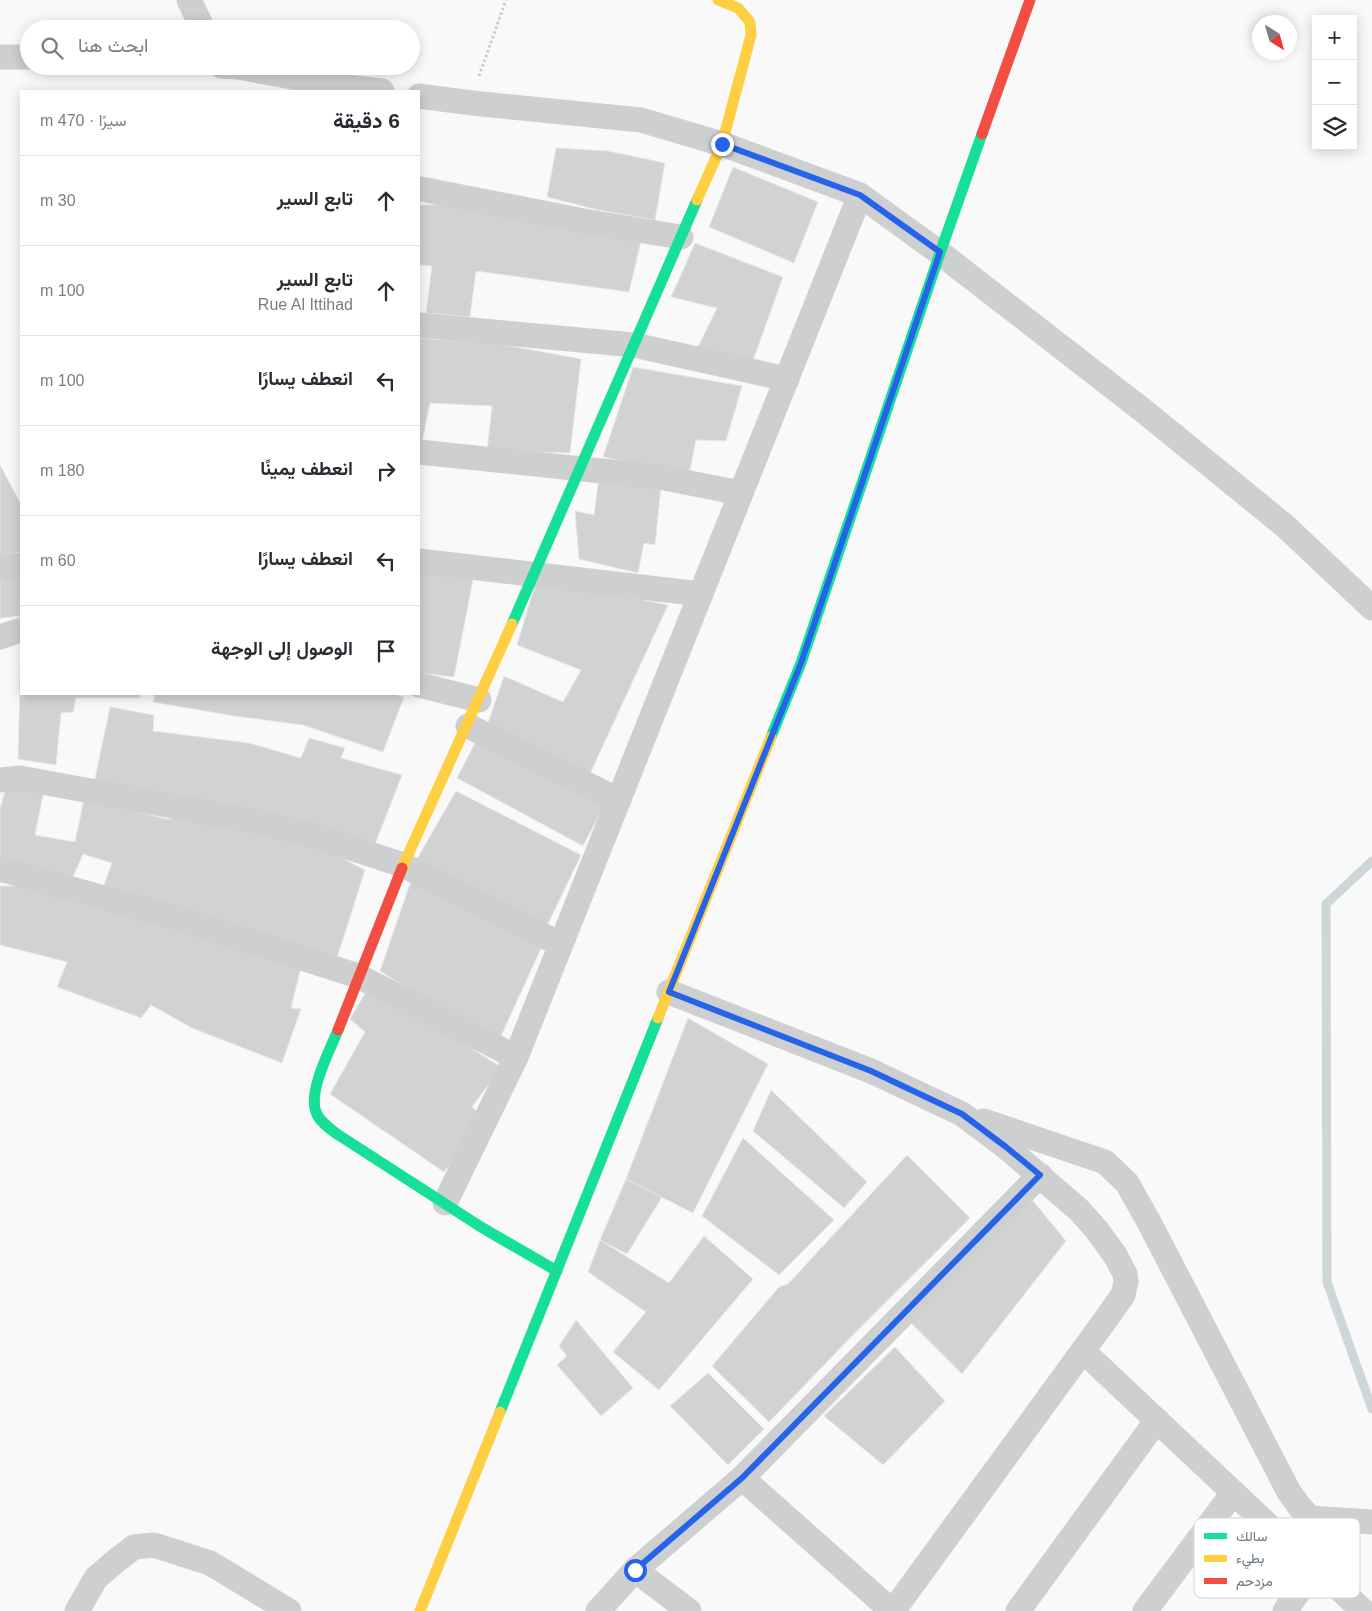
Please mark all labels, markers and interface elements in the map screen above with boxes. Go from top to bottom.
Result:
north arrow [1252,15,1297,60]
map controls [1312,15,1357,150]
button: + [1312,15,1357,60]
search box [20,20,420,75]
icon: search [38,34,66,62]
text: ابحث هنا [78,35,148,56]
button: − [1312,60,1357,105]
button: layers [1312,105,1357,150]
text: 6 دقيقة [333,109,400,132]
text: سيرًا · 470 m [40,112,126,129]
route end [711,133,734,156]
icon: ahead [372,187,400,215]
text: تابع السير [277,188,353,209]
text: 30 m [40,192,76,209]
text: تابع السير [277,269,353,290]
icon: ahead [372,277,400,305]
text: 100 m [40,282,84,299]
text: Rue Al Ittihad [258,296,353,313]
icon: left [372,367,400,395]
text: انعطف يسارًا [258,368,353,389]
text: 100 m [40,372,84,389]
icon: right [372,457,400,485]
text: انعطف يمينًا [260,458,353,479]
text: 180 m [40,462,84,479]
icon: left [372,547,400,575]
text: انعطف يسارًا [258,548,353,569]
text: 60 m [40,552,76,569]
icon: arrive [372,637,400,665]
text: الوصول إلى الوجهة [211,638,353,659]
legend [1194,1518,1360,1598]
text: سالك [1236,1528,1267,1544]
text: بطيء [1236,1550,1264,1570]
route start [624,1559,647,1582]
text: مزدحم [1236,1573,1273,1590]

